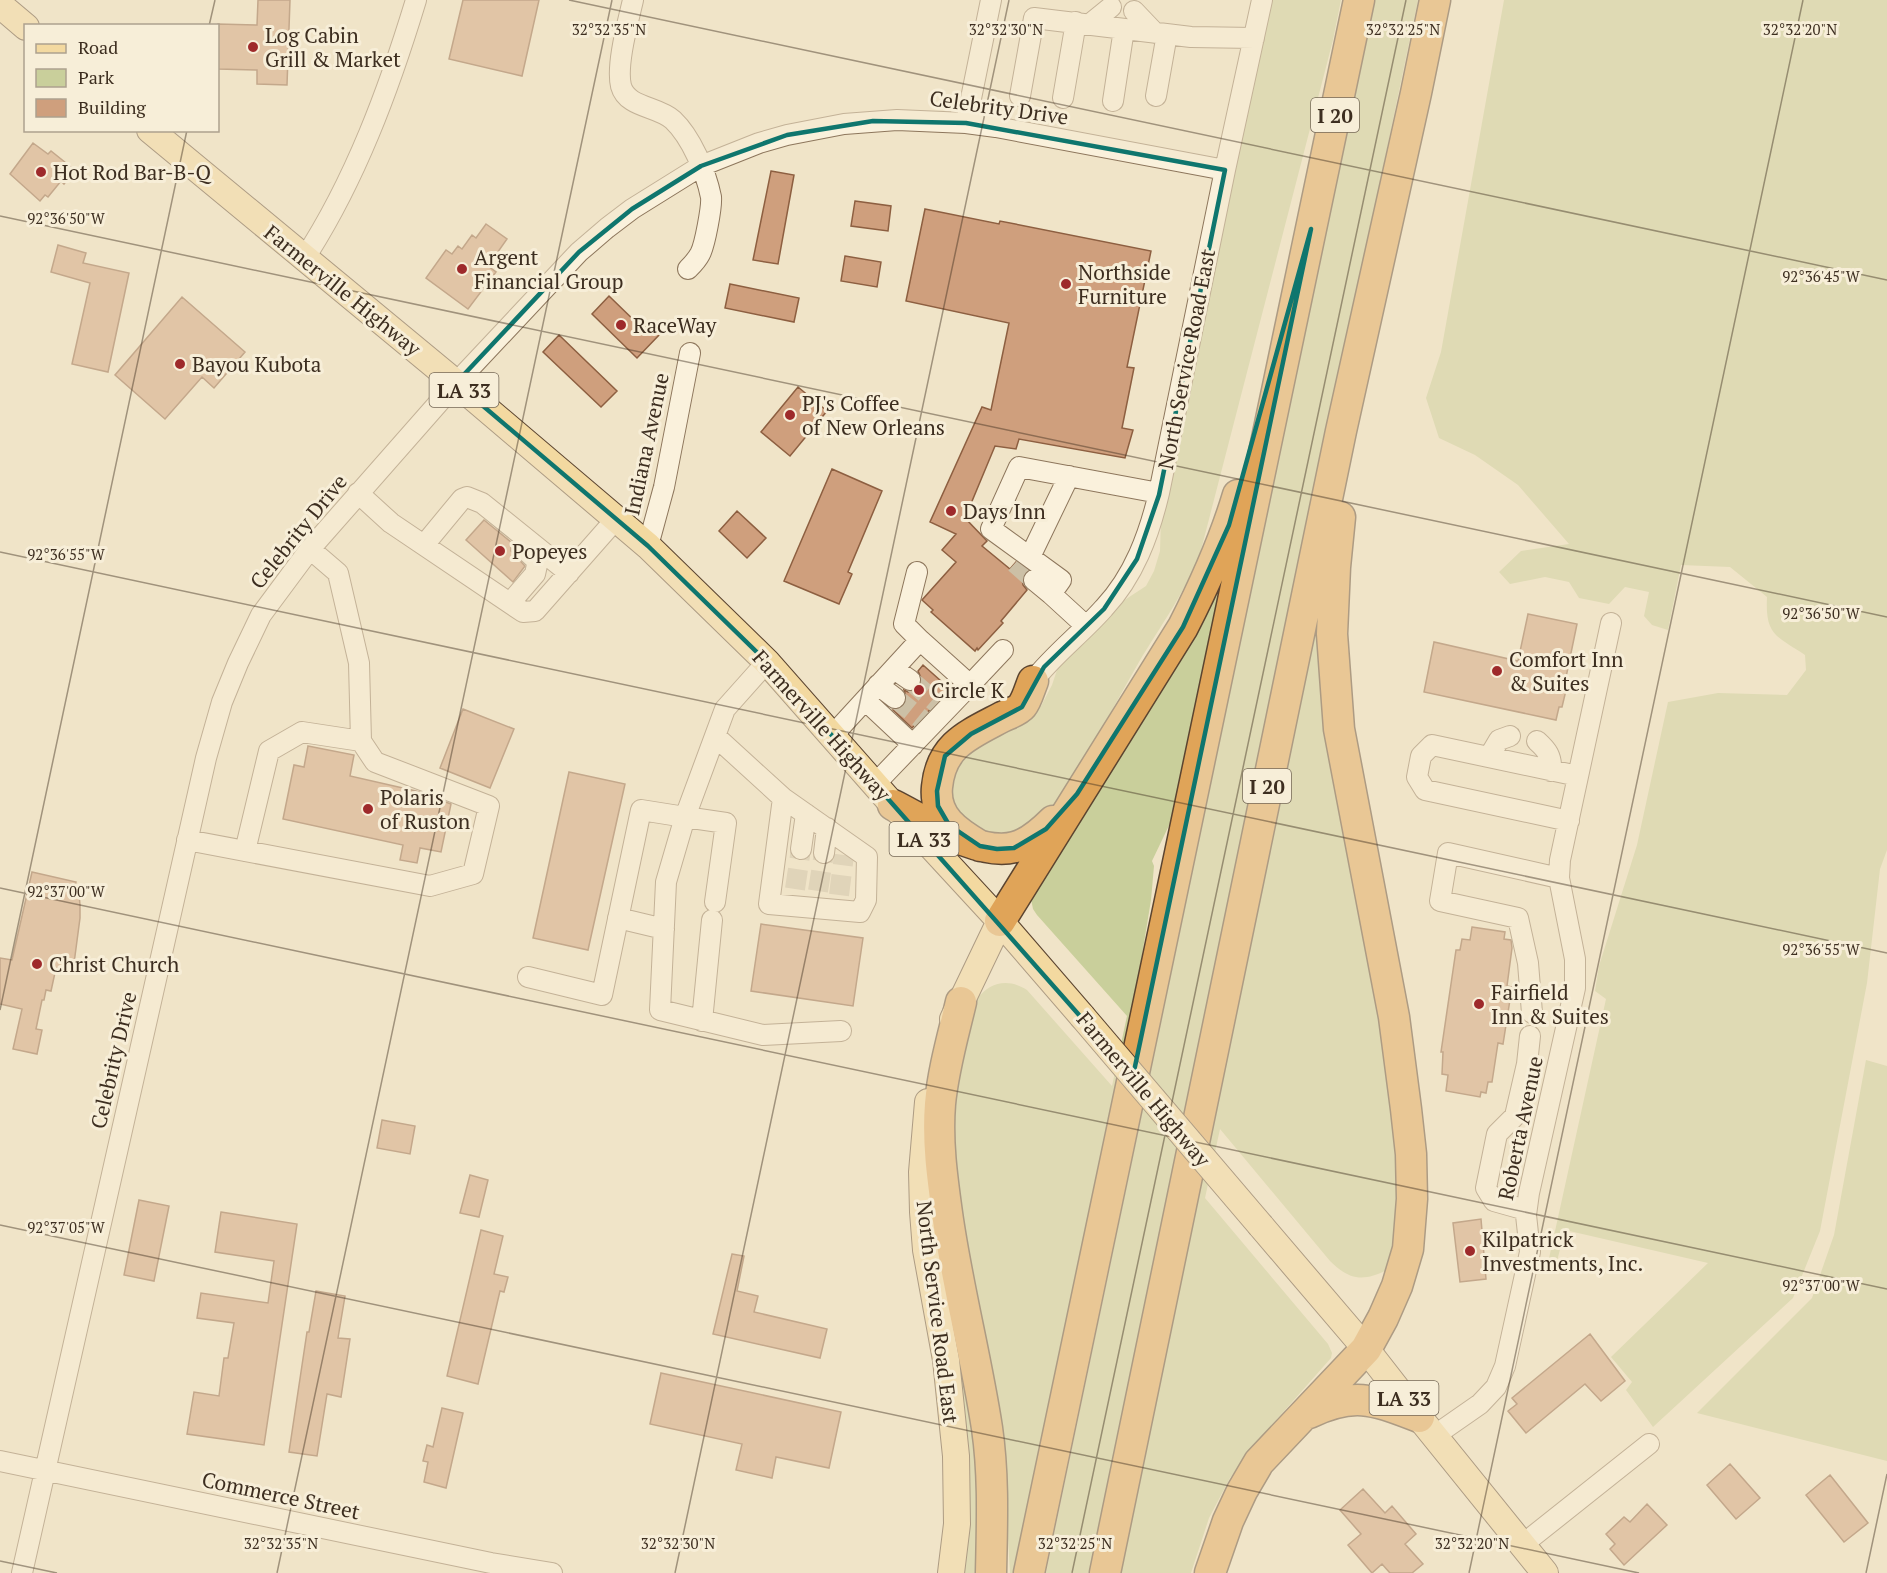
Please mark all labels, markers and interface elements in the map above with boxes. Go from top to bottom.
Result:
text: 32°32'35"N [572,19,646,39]
text: 32°32'30"N [969,19,1043,39]
text: 32°32'25"N [1366,19,1440,39]
text: 32°32'20"N [1763,19,1837,39]
place label: Log Cabin Grill & Market [265,21,401,73]
legend [24,24,219,132]
text: Road [78,35,118,59]
marker: Log Cabin Grill & Market [246,40,260,54]
text: Park [78,65,115,89]
street label: Celebrity Drive [928,83,1070,131]
text: Building [78,95,146,119]
road number: I 20 [1311,98,1359,132]
place label: Hot Rod Bar-B-Q [53,158,211,186]
marker: Hot Rod Bar-B-Q [34,165,48,179]
text: 92°36'50"W [27,208,106,228]
street label: Farmerville Highway [259,218,427,362]
place label: Argent Financial Group [474,243,624,295]
street label: North Service Road East [1151,246,1221,472]
place label: Northside Furniture [1078,258,1171,310]
marker: Argent Financial Group [455,262,469,276]
text: 92°36'45"W [1782,266,1861,286]
marker: Northside Furniture [1059,277,1073,291]
place label: RaceWay [633,311,717,339]
marker: RaceWay [614,318,628,332]
place label: Bayou Kubota [192,350,322,378]
marker: Bayou Kubota [173,357,187,371]
street label: Indiana Avenue [617,370,675,518]
road number: LA 33 [430,373,498,407]
place label: PJ's Coffee of New Orleans [802,389,945,441]
marker: PJ's Coffee of New Orleans [783,408,797,422]
street label: Celebrity Drive [243,468,353,594]
place label: Days Inn [963,497,1046,525]
marker: Days Inn [944,504,958,518]
place label: Popeyes [512,537,587,565]
text: 92°36'55"W [27,544,106,564]
marker: Popeyes [493,544,507,558]
text: 92°36'50"W [1782,603,1861,623]
street label: Farmerville Highway [747,644,898,807]
place label: Comfort Inn & Suites [1509,645,1624,697]
marker: Comfort Inn & Suites [1490,664,1504,678]
place label: Circle K [931,676,1005,704]
marker: Circle K [912,683,926,697]
road number: I 20 [1243,769,1291,803]
place label: Polaris of Ruston [380,783,471,835]
marker: Polaris of Ruston [361,802,375,816]
road number: LA 33 [890,822,958,856]
text: 92°37'00"W [27,881,106,901]
text: 92°36'55"W [1782,939,1861,959]
place label: Christ Church [49,950,179,978]
marker: Christ Church [30,957,44,971]
place label: Fairfield Inn & Suites [1491,978,1609,1030]
street label: Celebrity Drive [84,989,142,1131]
marker: Fairfield Inn & Suites [1472,997,1486,1011]
street label: Farmerville Highway [1071,1006,1217,1173]
street label: Roberta Avenue [1491,1053,1549,1203]
street label: North Service Road East [910,1199,966,1425]
text: 92°37'05"W [27,1217,106,1237]
place label: Kilpatrick Investments, Inc. [1482,1225,1643,1277]
marker: Kilpatrick Investments, Inc. [1463,1244,1477,1258]
text: 92°37'00"W [1782,1275,1861,1295]
road number: LA 33 [1370,1381,1438,1415]
street label: Commerce Street [200,1465,363,1525]
text: 32°32'35"N [244,1533,318,1553]
text: 32°32'30"N [641,1533,715,1553]
text: 32°32'25"N [1038,1533,1112,1553]
text: 32°32'20"N [1435,1533,1509,1553]

